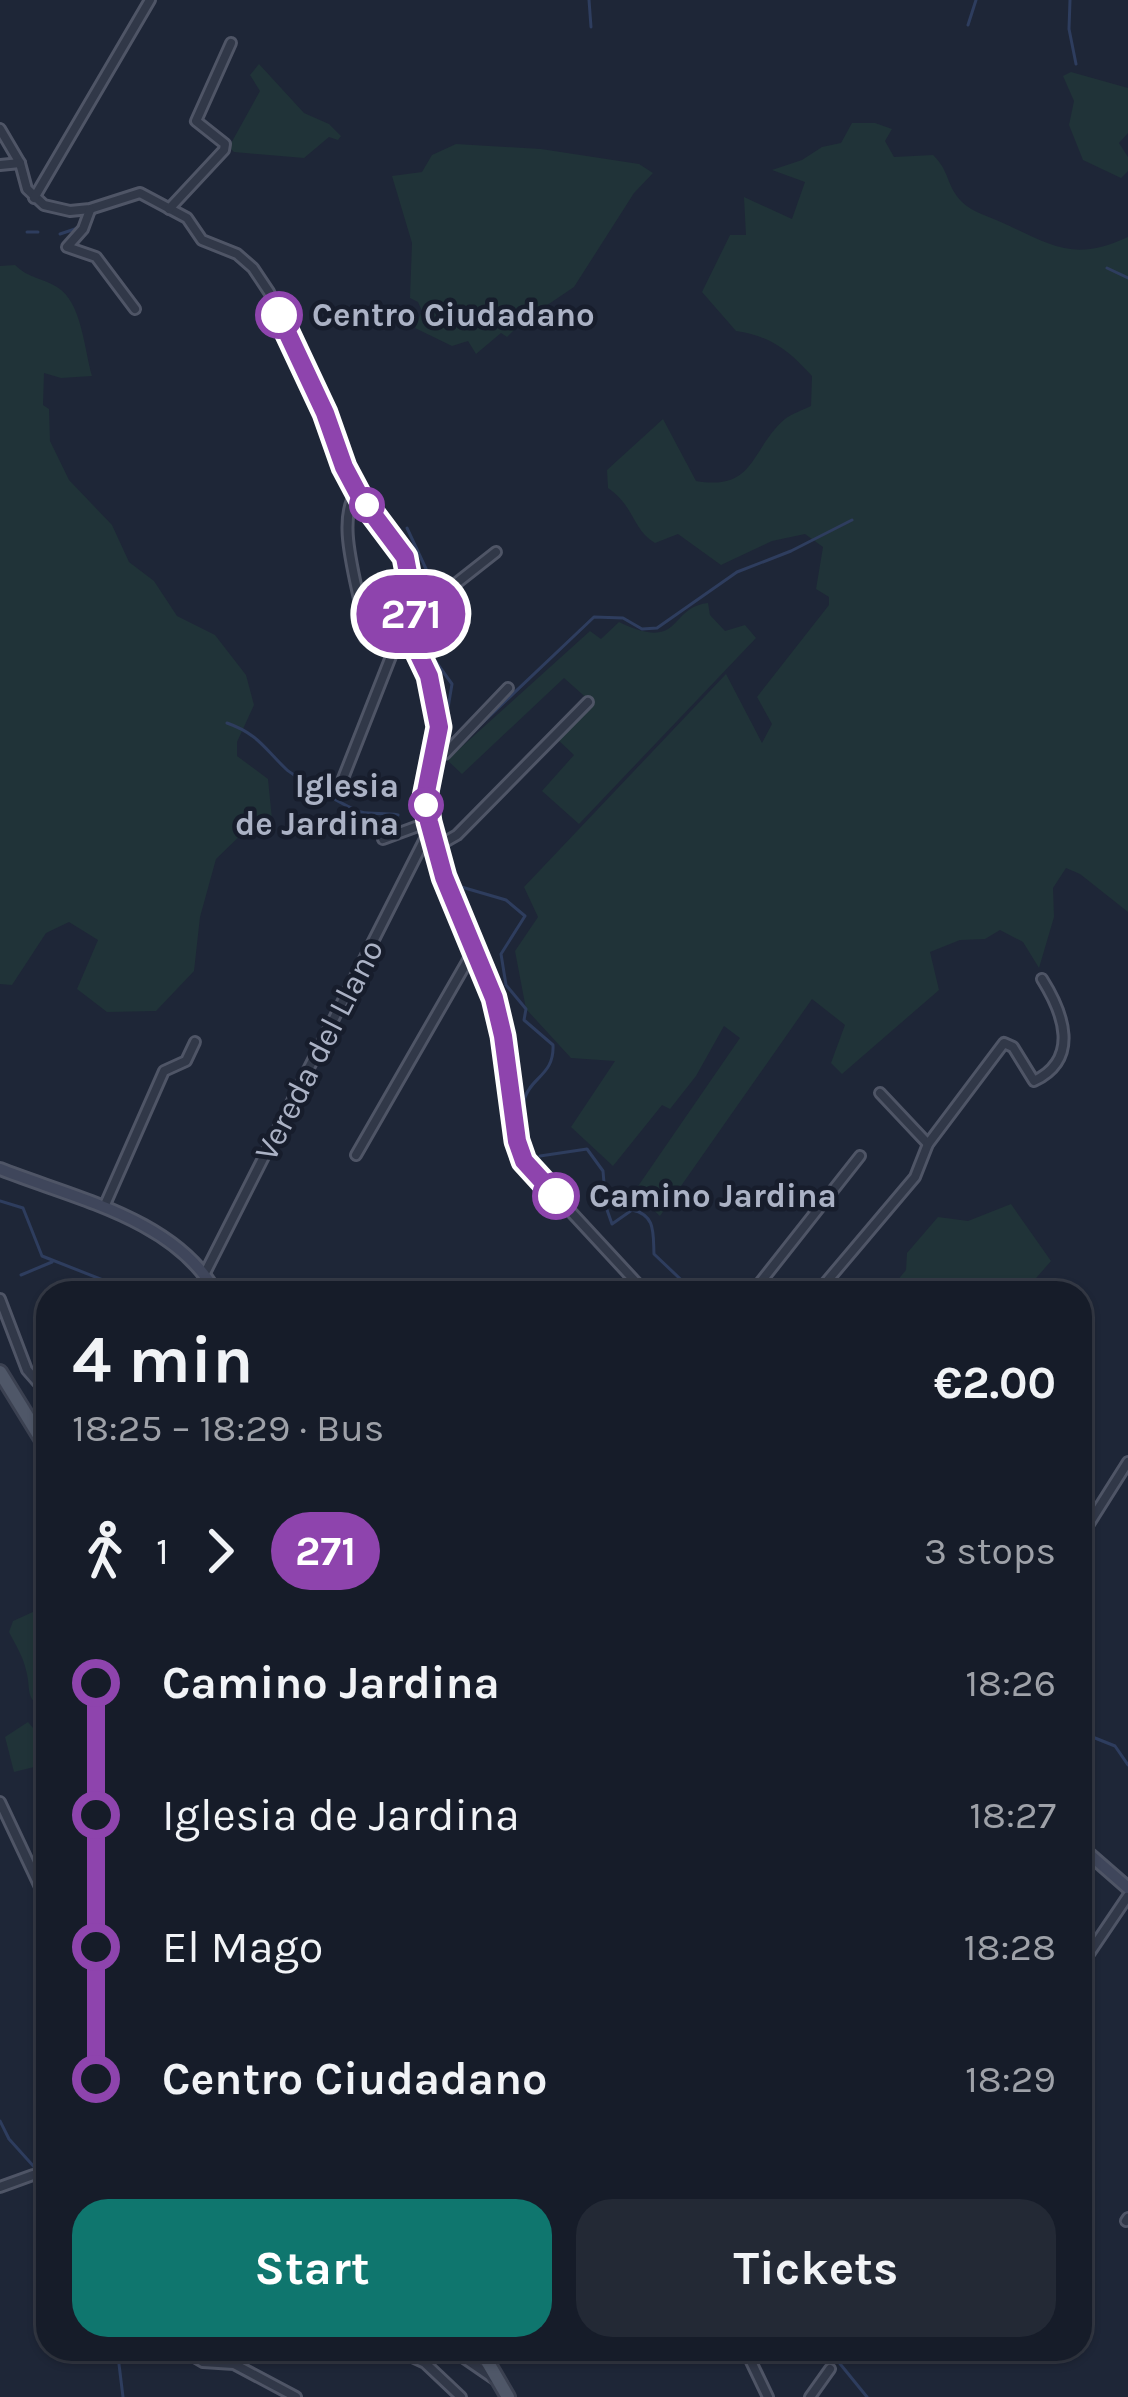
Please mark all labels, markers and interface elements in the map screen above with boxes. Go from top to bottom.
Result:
marker: Centro Ciudadano [257,293,301,337]
place label: Centro Ciudadano [312,296,595,334]
unlabelled marker [351,489,383,521]
line badge: 271 [342,575,480,653]
text: 271 [380,589,442,639]
place label: Iglesia de Jardina [235,767,399,843]
marker: Iglesia de Jardina [410,789,442,821]
street label: Vereda del Llano [247,933,391,1167]
marker: Camino Jardina [534,1174,578,1218]
place label: Camino Jardina [589,1177,837,1215]
text: 4 min [72,1321,253,1399]
text: €2.00 [934,1357,1056,1409]
text: 18:25 – 18:29 · Bus [72,1405,384,1451]
icon: walk [72,1518,138,1584]
icon: forward [187,1518,253,1584]
text: 271 [295,1526,356,1576]
text: 1 [156,1528,169,1574]
text: 3 stops [924,1528,1056,1574]
text: Camino Jardina [162,1657,500,1709]
text: 18:26 [965,1660,1056,1706]
text: Iglesia de Jardina [162,1789,520,1841]
text: 18:27 [969,1792,1056,1838]
text: El Mago [162,1921,323,1973]
text: 18:28 [964,1924,1056,1970]
text: Centro Ciudadano [162,2053,548,2105]
text: 18:29 [965,2056,1056,2102]
button: Start [72,2199,552,2337]
button: Tickets [576,2199,1056,2337]

